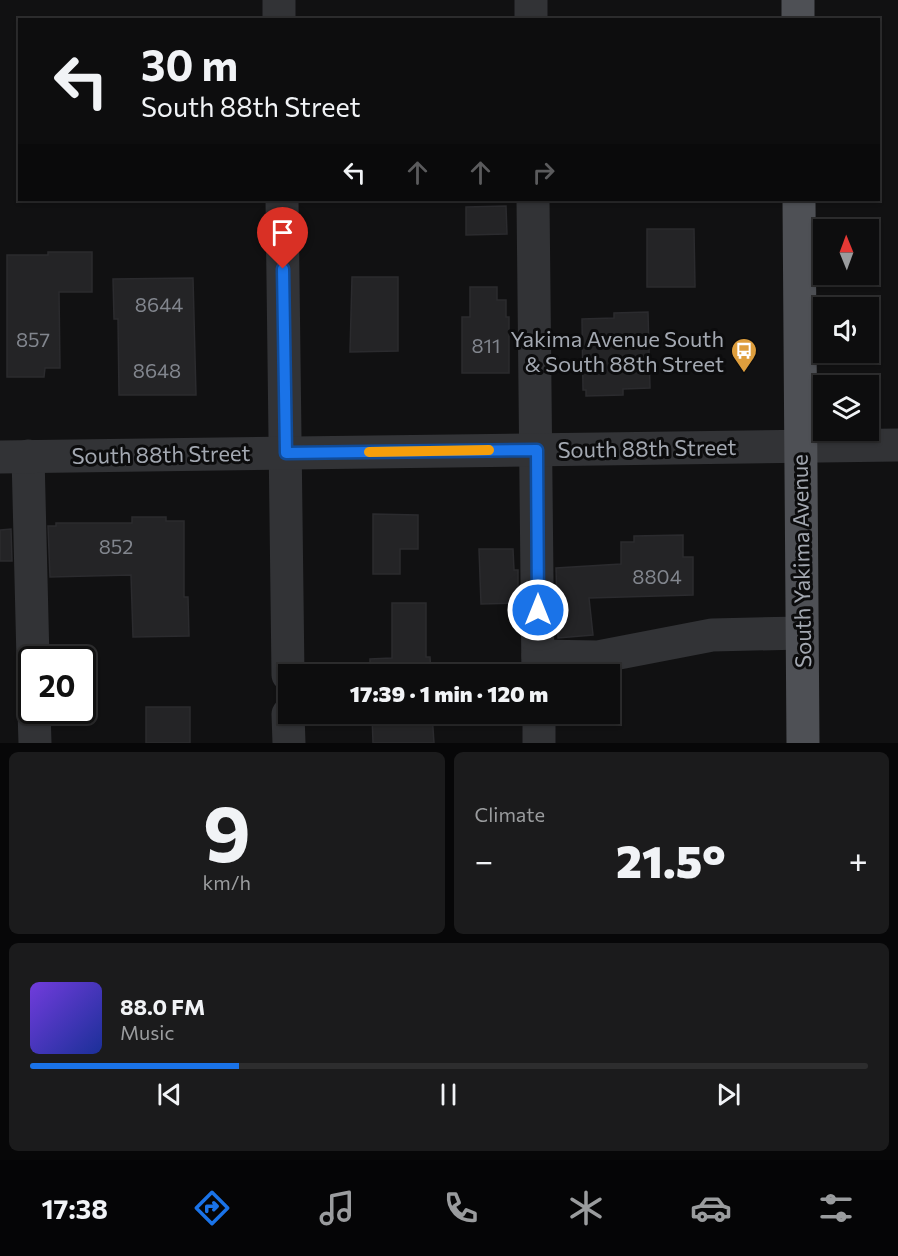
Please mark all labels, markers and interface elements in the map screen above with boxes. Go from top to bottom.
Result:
text: 30 m [141,38,238,90]
icon: left [42,42,120,120]
text: South 88th Street [141,90,361,123]
icon: left [338,156,371,189]
icon: ahead [401,156,434,189]
icon: ahead [464,156,497,189]
icon: right [527,156,560,189]
pin [257,207,308,269]
icon: arrive [266,216,299,249]
north arrow [813,219,879,285]
map controls [813,219,879,441]
house number: 8644 [135,292,183,316]
button: sound [813,297,879,363]
place label: Yakima Avenue South & South 88th Street [510,325,724,377]
house number: 857 [16,327,50,351]
house number: 811 [471,333,501,357]
bus stop icon: Yakima Avenue South & South 88th Street [729,336,759,374]
house number: 8648 [133,358,181,382]
button: layers [813,375,879,441]
street label: South 88th Street [557,433,737,463]
street label: South 88th Street [71,439,251,469]
street label: South Yakima Avenue [786,454,816,668]
house number: 852 [99,534,133,558]
house number: 8804 [632,564,682,588]
position arrow [506,578,570,642]
speed limit sign: 20 [18,646,96,724]
text: 17:39 · 1 min · 120 m [350,680,548,707]
text: 9 [203,783,251,878]
text: Climate [475,802,545,826]
text: 21.5° [616,832,726,887]
text: − [475,839,493,880]
text: + [849,839,868,880]
text: km/h [202,870,251,894]
text: 88.0 FM [120,993,205,1020]
text: Music [120,1020,174,1044]
icon: previous [153,1078,186,1111]
icon: pause [432,1078,465,1111]
icon: next [712,1078,745,1111]
icon: directions [191,1187,233,1229]
icon: music [316,1187,358,1229]
icon: phone [440,1187,482,1229]
icon: climate [565,1187,607,1229]
icon: car [690,1187,732,1229]
icon: filters [815,1187,857,1229]
text: 17:38 [41,1192,108,1225]

